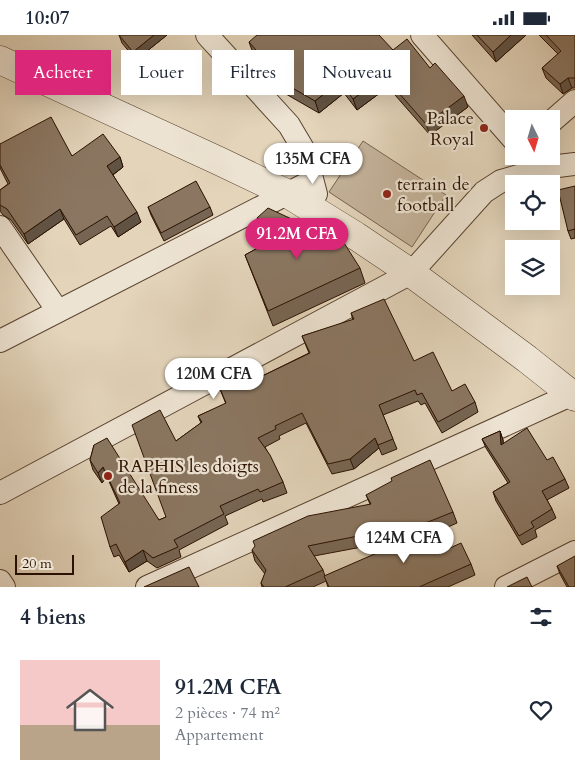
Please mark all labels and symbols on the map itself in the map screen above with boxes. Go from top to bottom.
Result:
place label: Palace Royal [427,106,474,152]
north arrow [505,110,560,165]
marker: Palace Royal [478,122,490,134]
pin: 135M CFA [261,143,365,185]
place label: terrain de football [397,172,470,218]
marker: terrain de football [381,188,393,200]
pin: 91.2M CFA [240,217,354,260]
pin: 120M CFA [162,357,266,400]
place label: RAPHIS les doigts de la finess [118,454,259,500]
marker: RAPHIS les doigts de la finess [102,470,114,482]
pin: 124M CFA [352,521,456,564]
scale bar [15,552,74,575]

